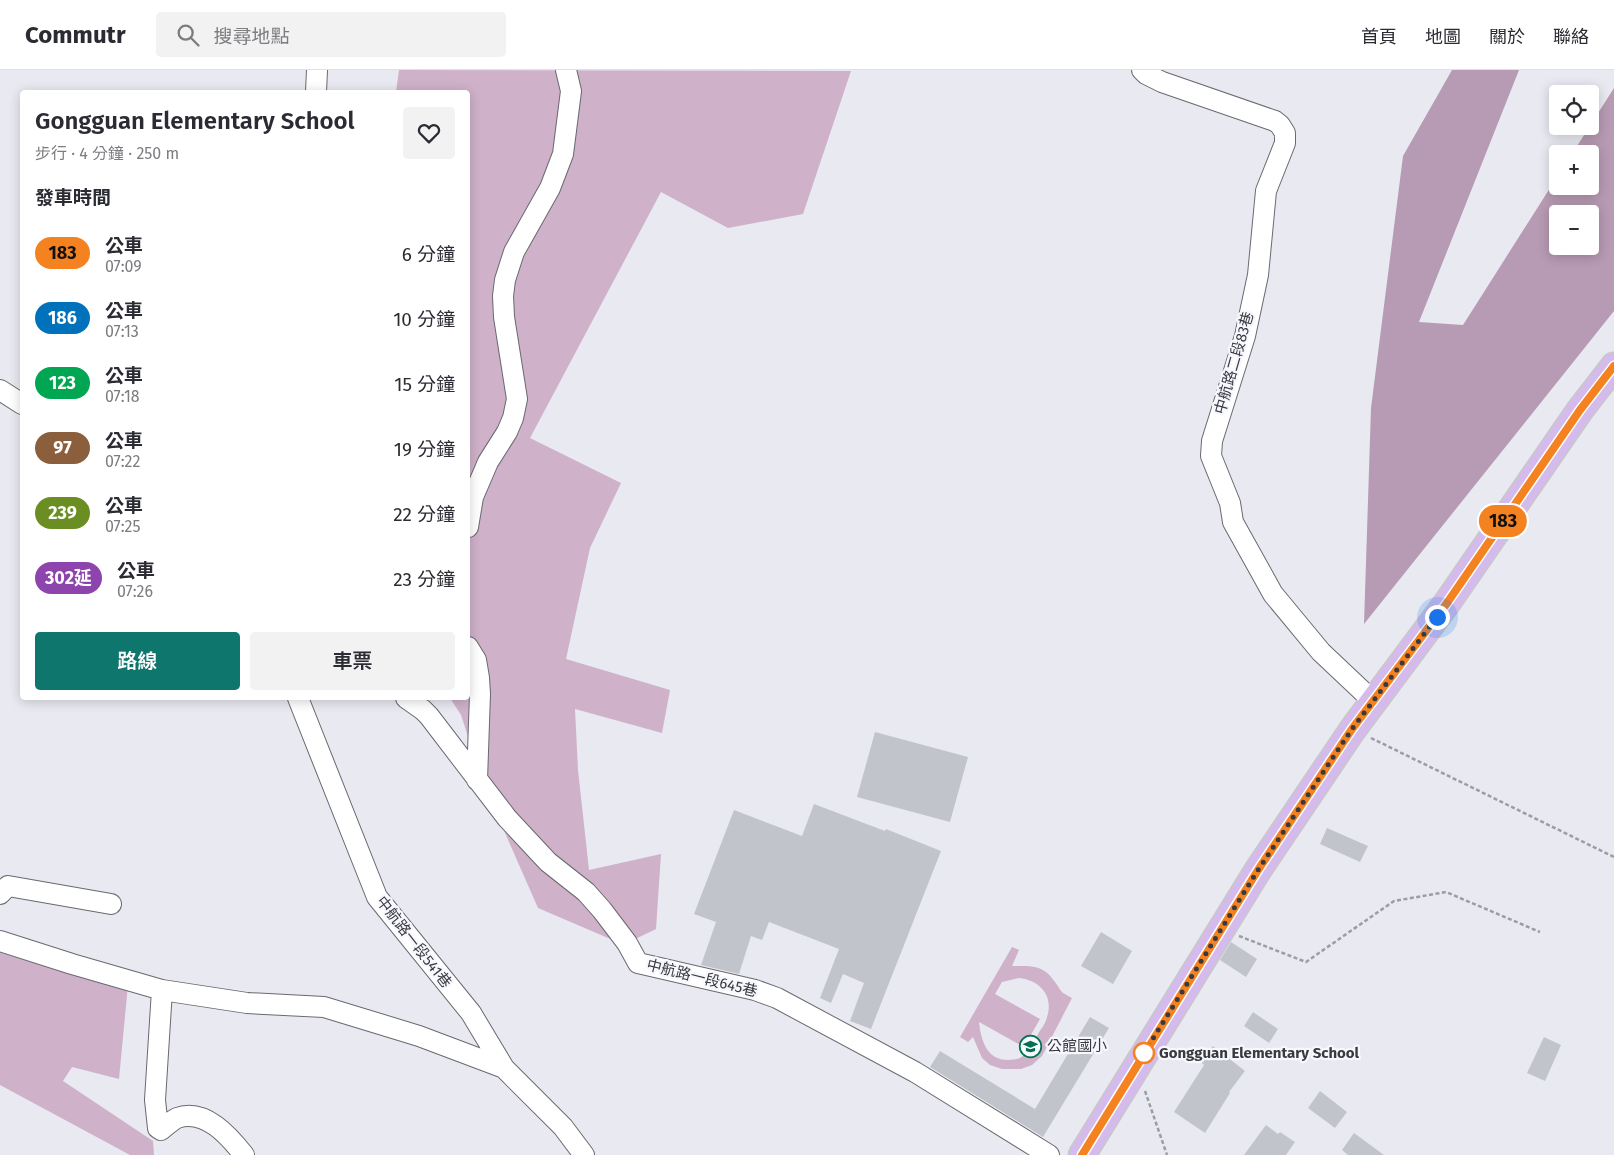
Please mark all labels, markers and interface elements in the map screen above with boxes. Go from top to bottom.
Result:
search box [156,12,506,57]
text: Commutr [25,21,126,49]
icon: search [174,21,202,49]
text: 搜尋地點 [214,25,290,48]
text: 首頁 [1361,26,1397,48]
text: 地圖 [1425,26,1461,48]
text: 關於 [1489,26,1525,48]
text: 聯絡 [1553,26,1589,48]
map controls [1549,85,1599,255]
button: locate [1549,85,1599,135]
text: Gongguan Elementary School [35,107,355,135]
button: heart [403,107,455,159]
text: 步行 · 4 分鐘 · 250 m [35,144,179,163]
button: + [1549,145,1599,195]
text: 發車時間 [35,186,111,209]
button: − [1549,205,1599,255]
text: 公車 [105,234,143,257]
text: 183 [48,242,77,264]
text: 6 分鐘 [402,243,455,266]
text: 07:09 [105,257,142,276]
text: 公車 [105,299,143,322]
text: 186 [48,307,77,329]
text: 10 分鐘 [393,308,455,331]
street label: 中航路二段83巷 [1211,310,1257,416]
text: 07:13 [105,322,139,341]
text: 公車 [105,364,143,387]
text: 123 [49,372,76,394]
text: 15 分鐘 [394,373,455,396]
text: 07:18 [105,387,140,406]
text: 公車 [105,429,143,452]
text: 97 [53,437,72,459]
text: 19 分鐘 [394,438,455,461]
text: 07:22 [105,452,140,471]
text: 公車 [105,494,143,517]
text: 239 [48,502,77,524]
text: 22 分鐘 [393,503,455,526]
line badge: 183 [1474,505,1532,537]
text: 183 [1489,510,1517,532]
text: 07:25 [105,517,141,536]
text: 公車 [117,559,155,582]
text: 302延 [45,567,92,589]
text: 23 分鐘 [393,568,455,591]
text: 07:26 [117,582,153,601]
your location [1425,605,1450,630]
button: 路線 [35,632,240,690]
button: 車票 [250,632,455,690]
street label: 中航路一段541巷 [373,893,455,991]
street label: 中航路一段645巷 [645,956,759,1000]
school or university icon: 公館國小 [1019,1034,1043,1058]
place label: 公館國小 [1047,1037,1107,1055]
marker: Gongguan Elementary School [1133,1042,1155,1064]
place label: Gongguan Elementary School [1159,1044,1360,1062]

